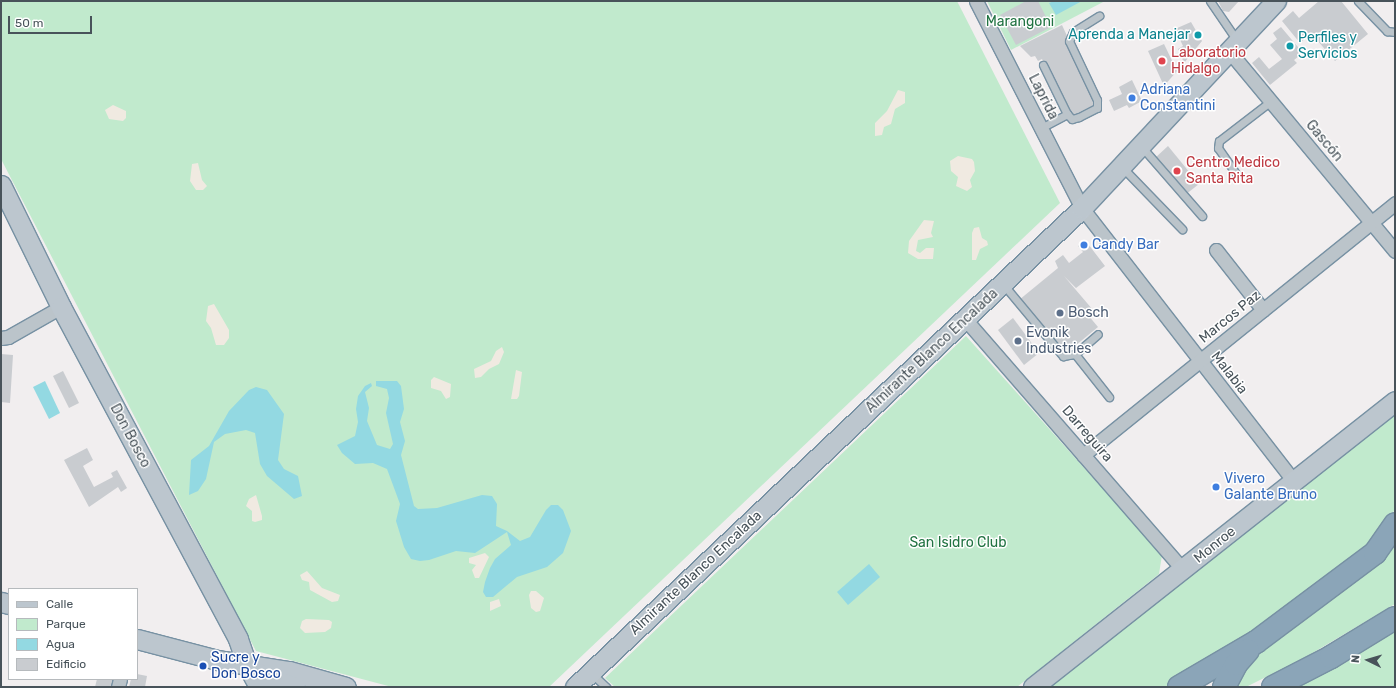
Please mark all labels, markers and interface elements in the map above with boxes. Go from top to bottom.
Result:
scale bar [10,8,94,34]
park label: Marangoni [986,14,1054,30]
text: 50 m [15,16,43,30]
place label: Aprenda a Manejar [1068,27,1190,43]
marker: Aprenda a Manejar [1193,30,1203,40]
place label: Perfiles y Servicios [1298,30,1357,62]
marker: Perfiles y Servicios [1285,41,1295,51]
place label: Laboratorio Hidalgo [1171,45,1246,78]
marker: Laboratorio Hidalgo [1156,55,1168,67]
street label: Laprida [1024,71,1062,123]
place label: Adriana Constantini [1140,82,1215,114]
marker: Adriana Constantini [1127,93,1137,103]
street label: Gascón [1302,117,1346,165]
place label: Centro Medico Santa Rita [1186,155,1280,188]
marker: Centro Medico Santa Rita [1171,165,1183,177]
place label: Candy Bar [1092,237,1159,253]
marker: Candy Bar [1079,240,1089,250]
street label: Almirante Blanco Encalada [862,285,1002,417]
street label: Marcos Paz [1196,287,1264,347]
place label: Bosch [1068,305,1109,321]
marker: Bosch [1055,308,1065,318]
place label: Evonik Industries [1026,325,1091,358]
marker: Evonik Industries [1013,336,1023,346]
street label: Malabia [1207,348,1251,398]
street label: Don Bosco [106,401,154,471]
street label: Darreguira [1058,403,1116,465]
place label: Vivero Galante Bruno [1224,471,1317,504]
marker: Vivero Galante Bruno [1211,482,1221,492]
street label: Almirante Blanco Encalada [626,507,766,639]
street label: Monroe [1191,523,1239,567]
park label: San Isidro Club [909,535,1007,551]
legend [8,588,138,680]
text: Calle [46,597,73,611]
text: Parque [46,617,86,631]
text: Agua [46,637,75,651]
north arrow [1348,640,1388,680]
place label: Sucre y Don Bosco [211,650,281,682]
text: N [1349,654,1362,663]
text: Edificio [46,657,86,671]
marker: Sucre y Don Bosco [198,661,208,671]

